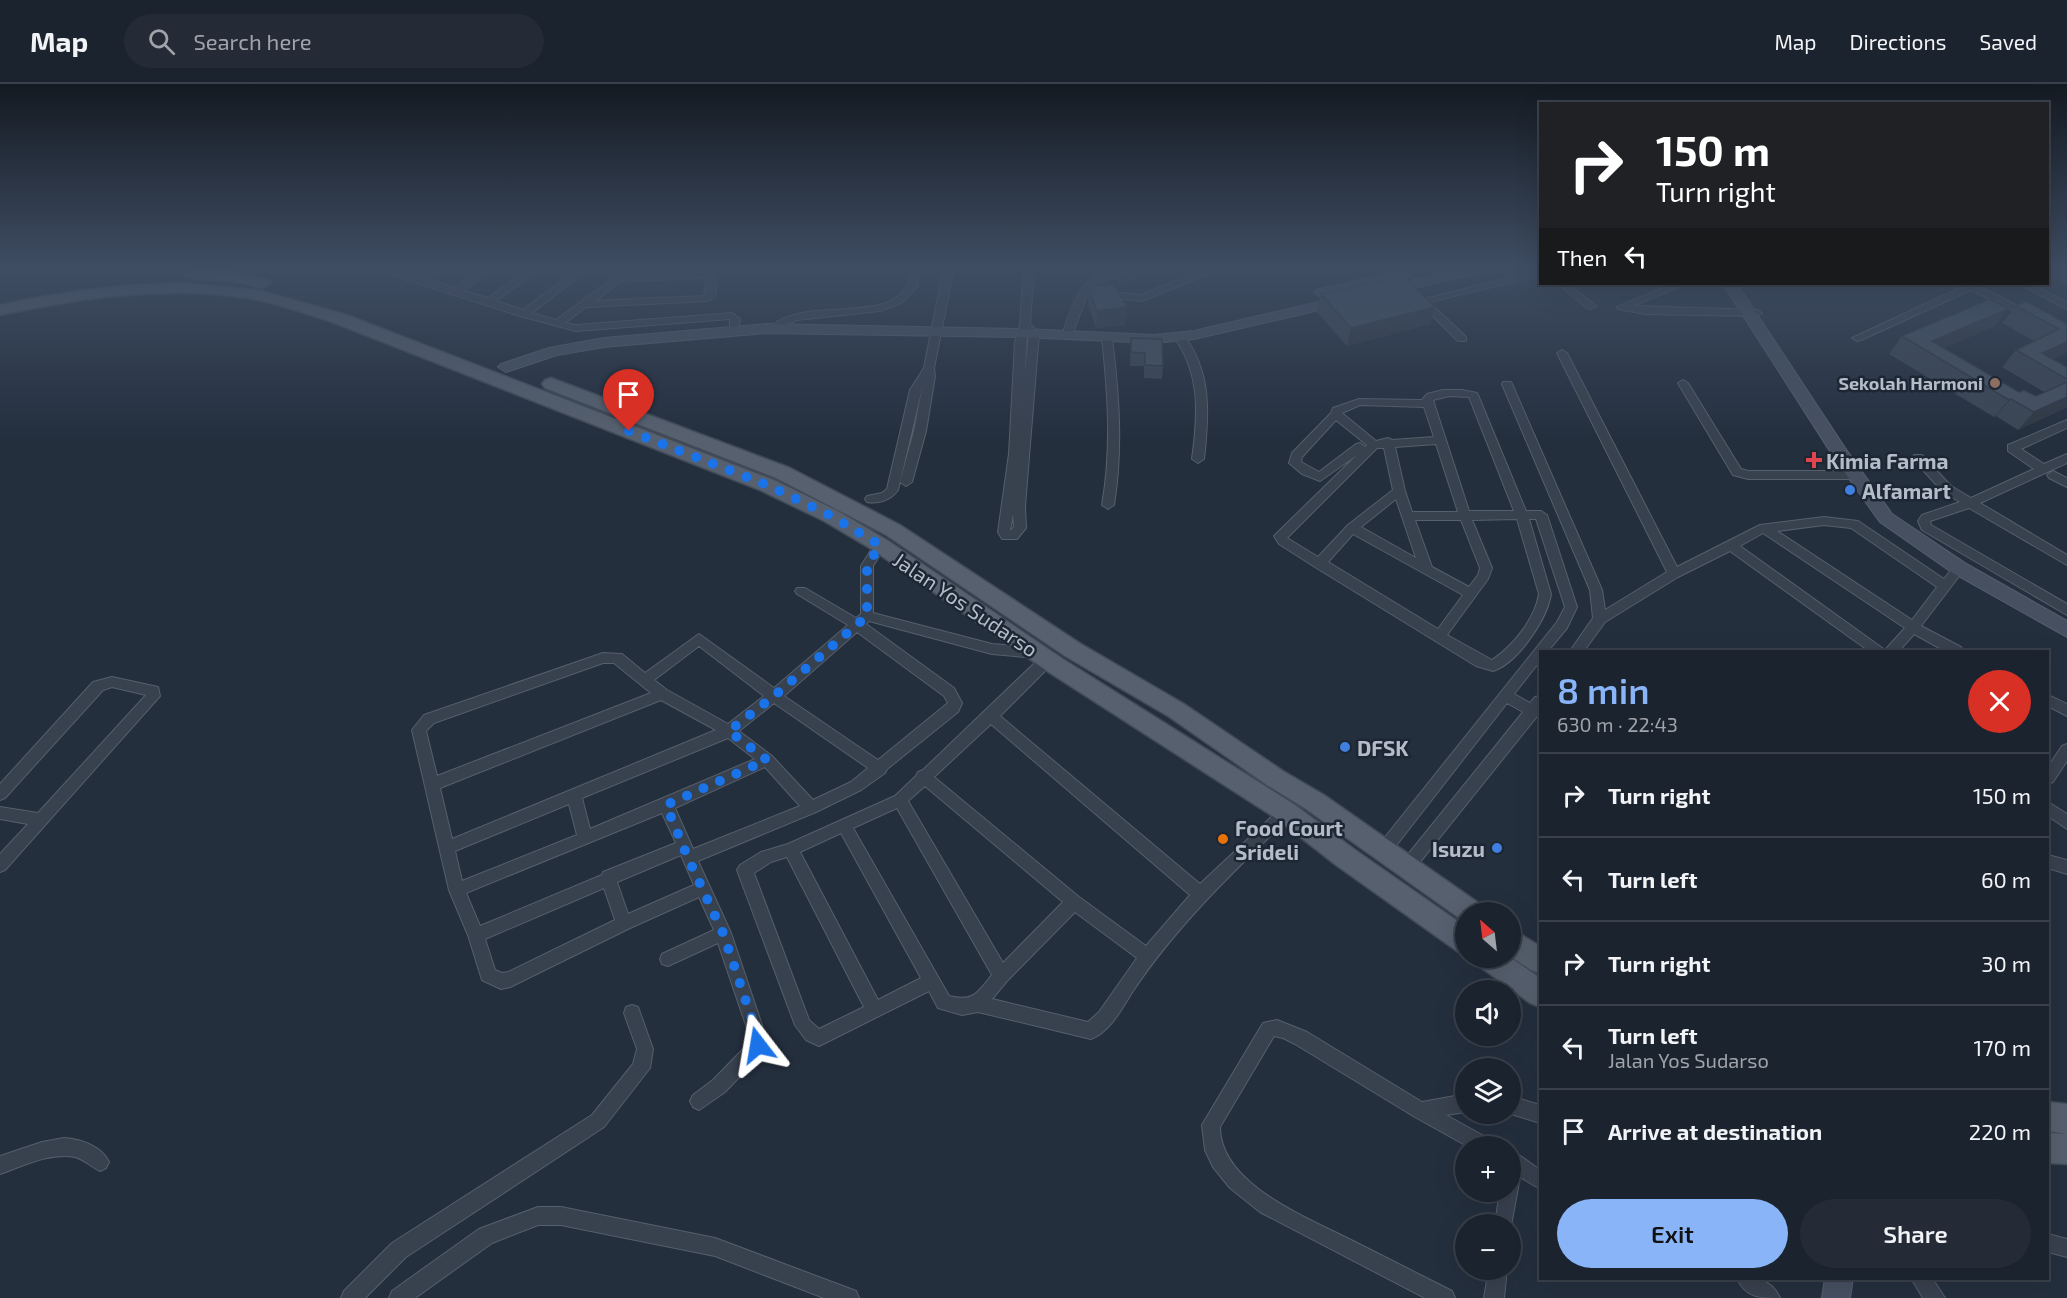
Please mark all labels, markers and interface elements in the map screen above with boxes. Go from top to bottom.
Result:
search box [124,14,544,68]
text: Map [30,24,88,58]
icon: search [145,25,178,58]
text: Search here [193,28,312,54]
text: Map [1774,29,1817,54]
text: Directions [1850,29,1946,54]
text: Saved [1979,29,2037,54]
text: 150 m [1656,124,1770,174]
icon: right [1557,126,1635,204]
text: Turn right [1656,175,1776,207]
icon: left [1619,240,1652,273]
text: Then [1557,244,1607,270]
pin [603,369,654,431]
place label: Sekolah Harmoni [1838,372,1983,394]
marker: Sekolah Harmoni [1988,376,2002,390]
icon: arrive [612,378,645,411]
place label: Kimia Farma [1826,448,1949,473]
marker: Kimia Farma [1807,453,1821,467]
place label: Alfamart [1862,478,1951,503]
marker: Alfamart [1843,483,1857,497]
street label: Jalan Yos Sudarso [889,546,1043,662]
text: 8 min [1557,668,1650,711]
button: close [1968,670,2031,733]
text: 630 m · 22:43 [1557,712,1678,736]
place label: DFSK [1357,735,1409,760]
marker: DFSK [1338,740,1352,754]
icon: right [1557,779,1590,812]
text: Turn right [1608,782,1710,808]
text: 150 m [1973,782,2031,808]
place label: Food Court Srideli [1235,815,1343,864]
marker: Food Court Srideli [1216,832,1230,846]
place label: Isuzu [1432,836,1485,861]
marker: Isuzu [1490,841,1504,855]
icon: left [1557,863,1590,896]
text: Turn left [1608,866,1697,892]
text: 60 m [1981,866,2031,892]
north arrow [1455,902,1521,968]
map controls [1455,902,1521,1280]
icon: right [1557,947,1590,980]
text: Turn right [1608,950,1710,976]
text: 30 m [1981,950,2031,976]
button: sound [1455,980,1521,1046]
position arrow [726,1013,790,1077]
text: Turn left [1608,1022,1697,1048]
icon: left [1557,1031,1590,1064]
text: 170 m [1974,1034,2031,1060]
text: Jalan Yos Sudarso [1608,1048,1769,1072]
button: layers [1455,1058,1521,1124]
icon: arrive [1557,1115,1590,1148]
text: Arrive at destination [1608,1118,1822,1144]
text: 220 m [1969,1118,2031,1144]
button: + [1455,1136,1521,1202]
button: Exit [1557,1199,1788,1268]
button: Share [1800,1199,2031,1268]
button: − [1455,1214,1521,1280]

